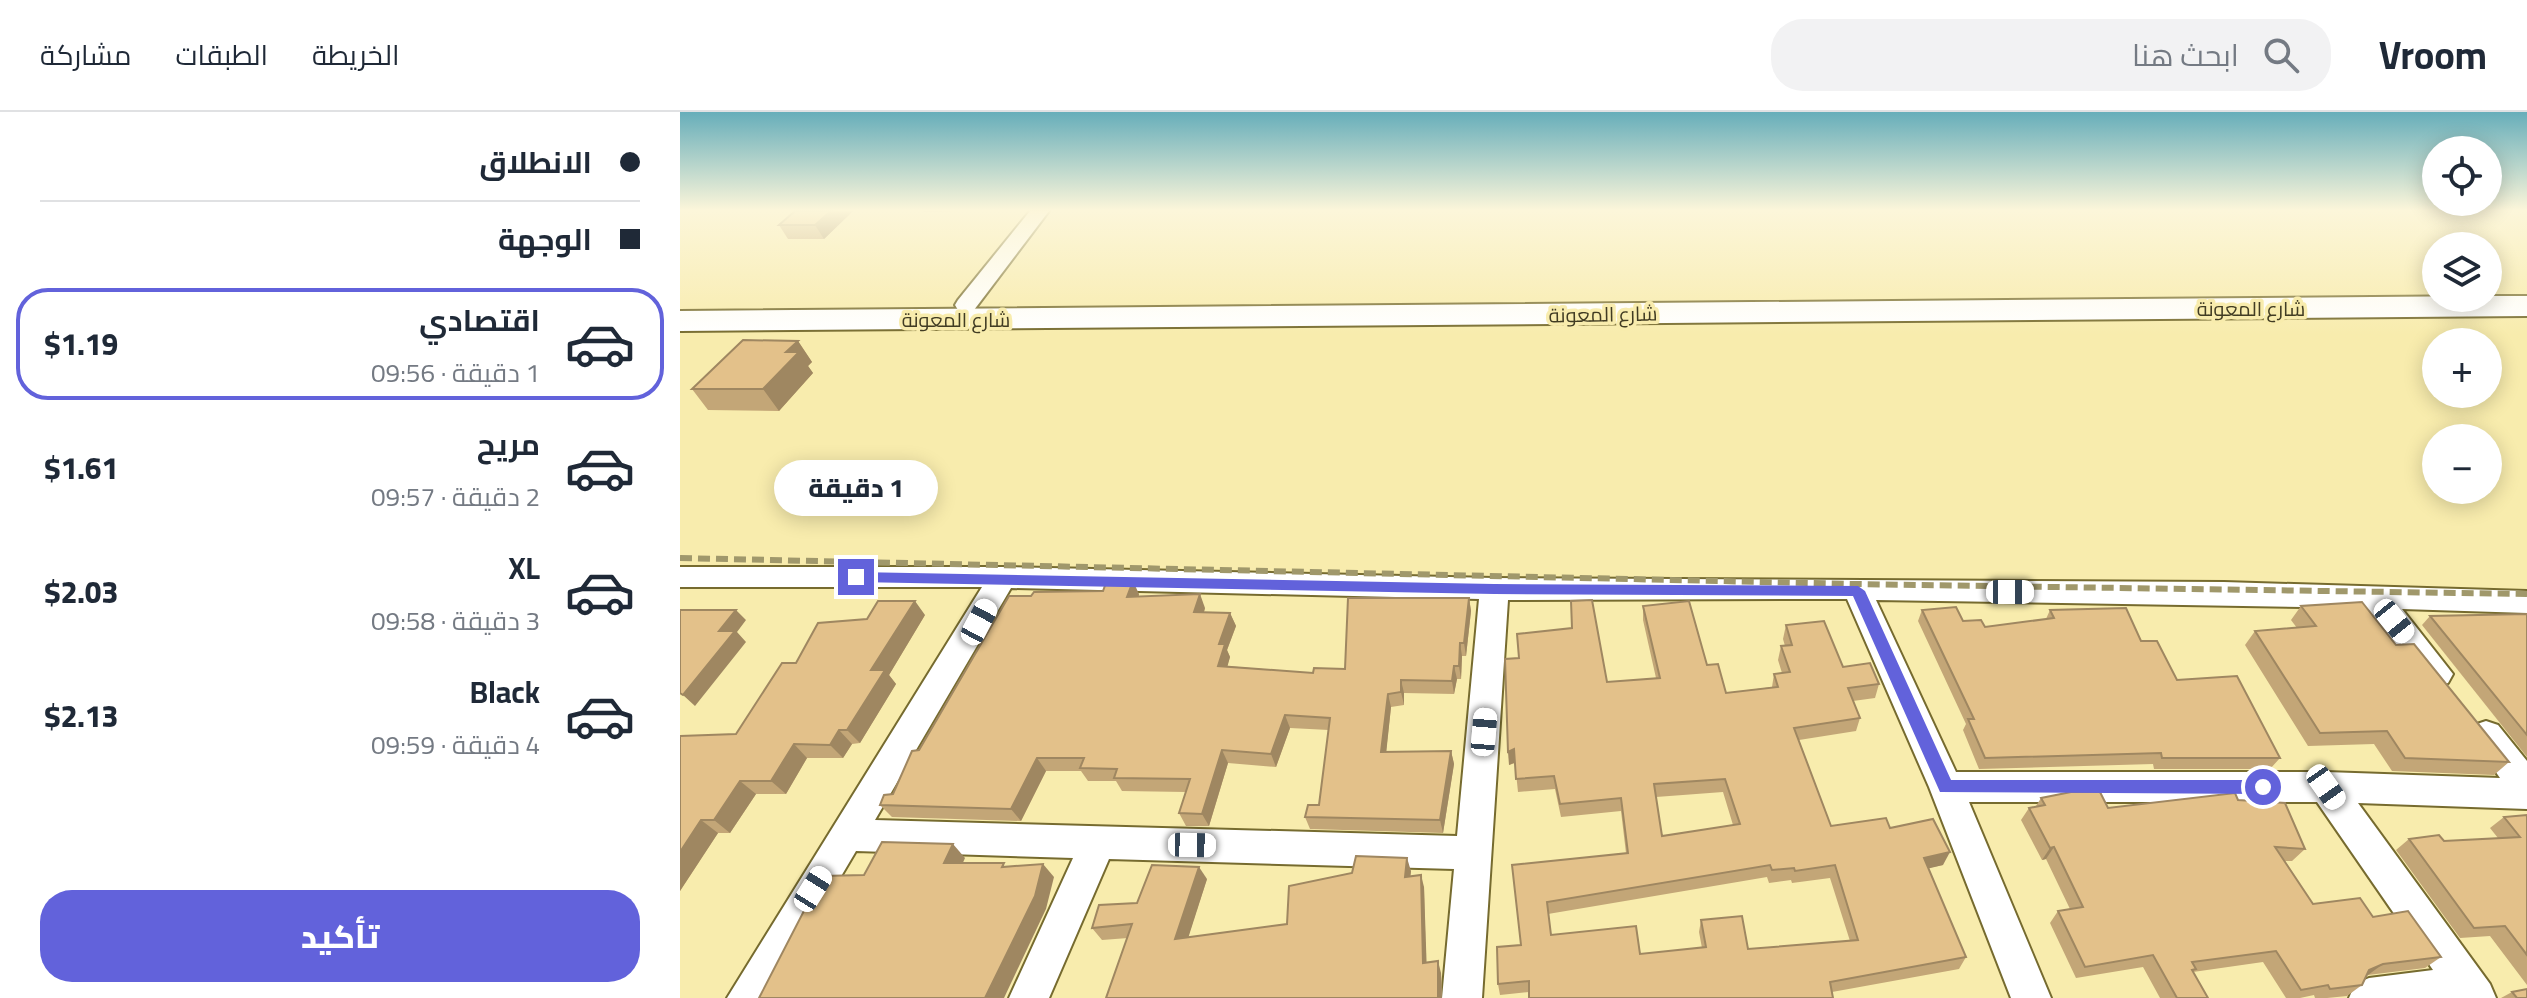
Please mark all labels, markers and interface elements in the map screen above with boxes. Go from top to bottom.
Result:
search box [1771,19,2331,91]
text: Vroom [2379,19,2487,91]
text: ابحث هنا [2132,27,2239,83]
text: مشاركة [40,29,131,81]
text: الطبقات [175,29,268,81]
text: الخريطة [312,29,399,81]
icon: search [2259,33,2303,77]
text: الانطلاق [479,134,592,190]
map controls [2422,136,2502,504]
button: locate [2422,136,2502,216]
text: الوجهة [498,211,592,267]
button: layers [2422,232,2502,312]
street label: شارع المعونة [2197,290,2305,327]
text: اقتصادي [419,292,540,348]
street label: شارع المعونة [1548,295,1658,333]
street label: شارع المعونة [902,301,1010,338]
icon: car [564,308,636,380]
text: $1.19 [44,316,118,372]
button: + [2422,328,2502,408]
text: 1 دقيقة · 09:56 [371,348,540,397]
text: مريح [477,416,540,472]
button: − [2422,424,2502,504]
icon: car [564,432,636,504]
text: $1.61 [44,440,118,496]
callout: 1 دقيقة [774,461,938,517]
text: 1 دقيقة [808,463,904,512]
text: 2 دقيقة · 09:57 [371,472,540,521]
text: XL [509,540,540,596]
icon: car [564,556,636,628]
route end [838,559,874,595]
text: $2.03 [44,564,118,620]
car [1986,580,2034,604]
car [957,595,1001,649]
car [2370,595,2418,647]
text: 3 دقيقة · 09:58 [371,596,540,645]
text: Black [470,664,540,720]
icon: car [564,680,636,752]
text: $2.13 [44,688,118,744]
car [1470,707,1498,757]
text: 4 دقيقة · 09:59 [371,720,540,769]
car [2302,760,2350,814]
route start [2245,769,2281,805]
car [1168,833,1216,857]
car [790,862,836,916]
button: تأكيد [40,890,640,982]

